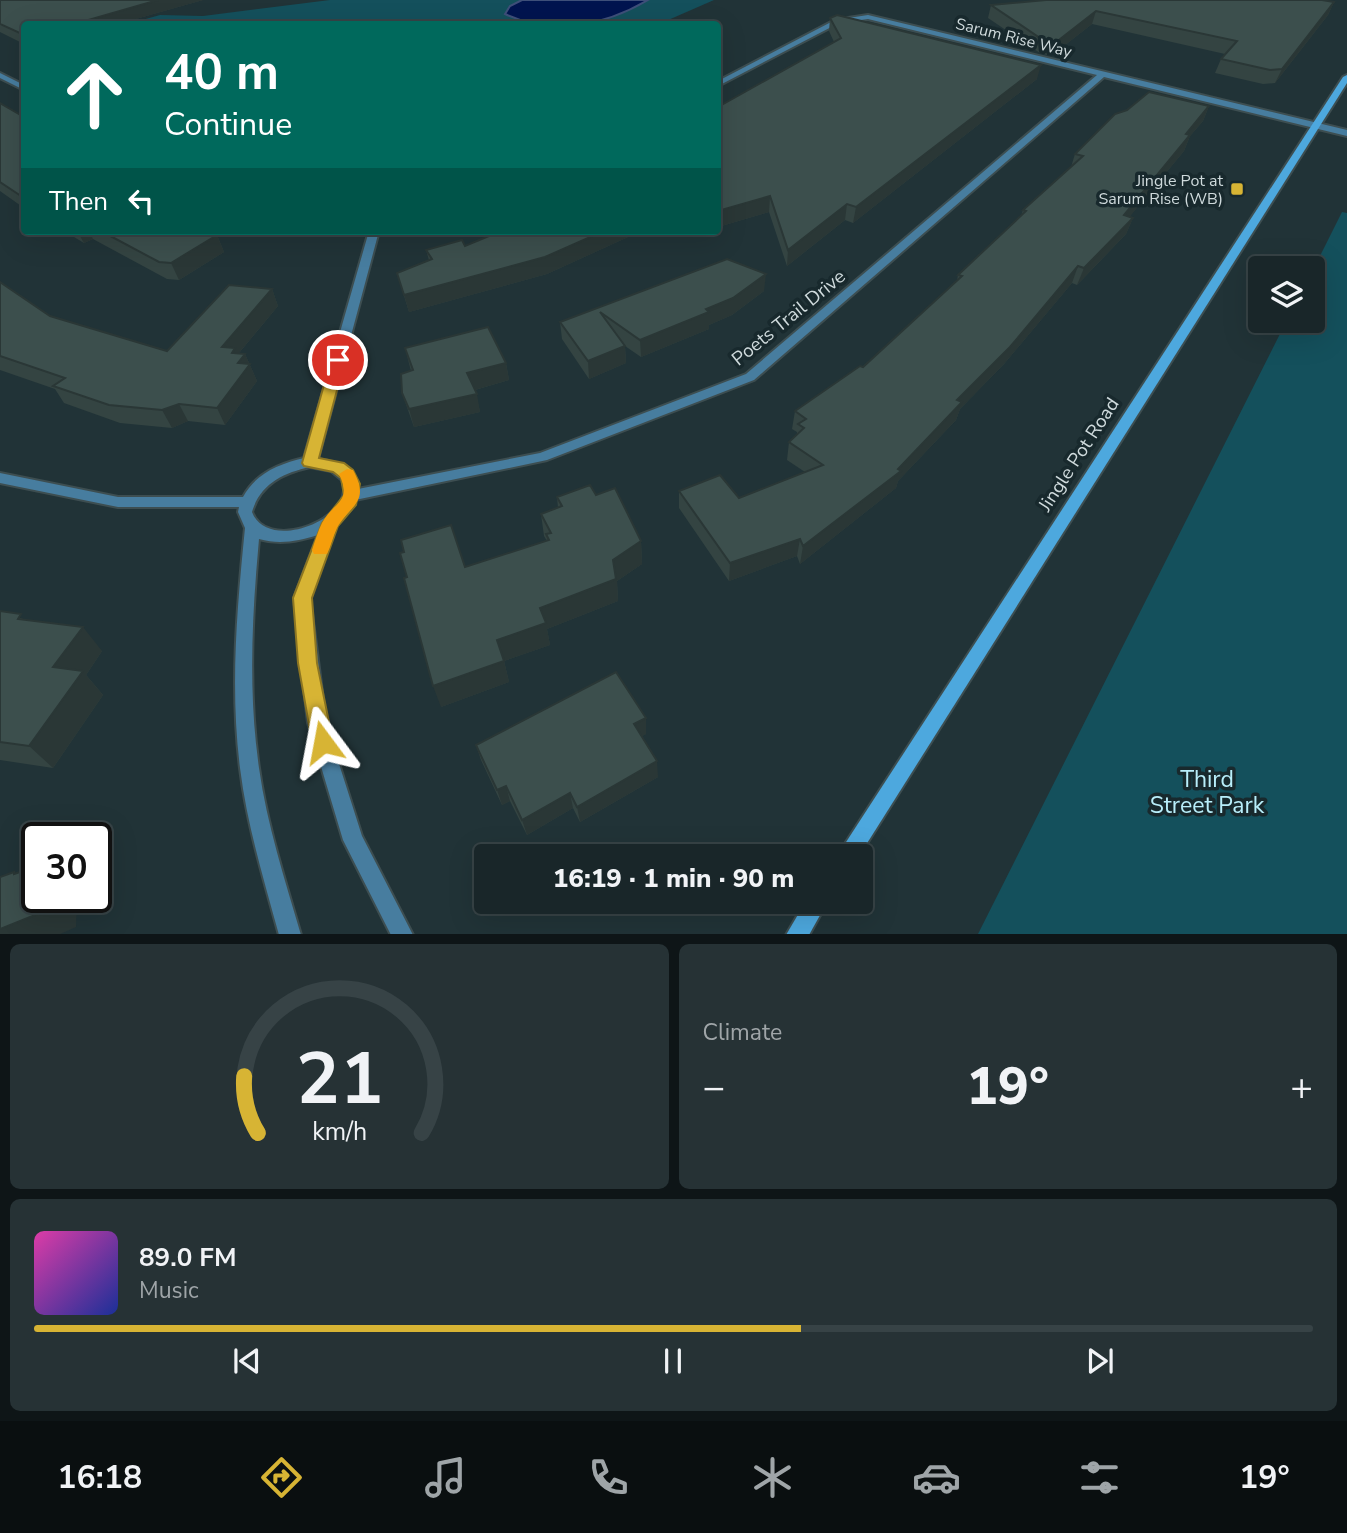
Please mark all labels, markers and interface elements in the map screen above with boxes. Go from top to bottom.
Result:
street label: Sarum Rise Way [953,13,1075,63]
text: 40 m [164,39,279,106]
icon: ahead [49,49,140,140]
text: Continue [164,103,292,146]
place label: Jingle Pot at Sarum Rise (WB) [1098,170,1223,210]
marker: Jingle Pot at Sarum Rise (WB) [1229,181,1245,197]
icon: left [122,182,160,220]
text: Then [49,184,108,219]
map controls [1248,256,1325,333]
button: layers [1248,256,1325,333]
street label: Poets Trail Drive [726,264,851,372]
pin [308,330,368,390]
icon: arrive [319,341,357,379]
street label: Jingle Pot Road [1032,393,1125,517]
position arrow [286,705,360,779]
park label: Third Street Park [1150,764,1265,821]
speed limit sign: 30 [21,822,112,913]
text: 16:19 · 1 min · 90 m [553,861,794,896]
text: Climate [703,1017,782,1048]
text: 21 [296,1029,383,1129]
text: 19° [967,1051,1049,1122]
text: − [703,1062,725,1113]
text: + [1290,1062,1313,1113]
text: km/h [312,1114,367,1148]
text: 89.0 FM [139,1240,236,1275]
text: Music [139,1275,199,1306]
icon: previous [228,1342,266,1380]
icon: pause [654,1342,692,1380]
icon: next [1081,1342,1119,1380]
icon: directions [257,1453,306,1502]
icon: music [421,1453,470,1502]
icon: phone [584,1453,633,1502]
icon: climate [748,1453,797,1502]
icon: car [912,1453,961,1502]
icon: filters [1075,1453,1124,1502]
text: 16:18 [57,1456,142,1499]
text: 19° [1239,1456,1290,1499]

